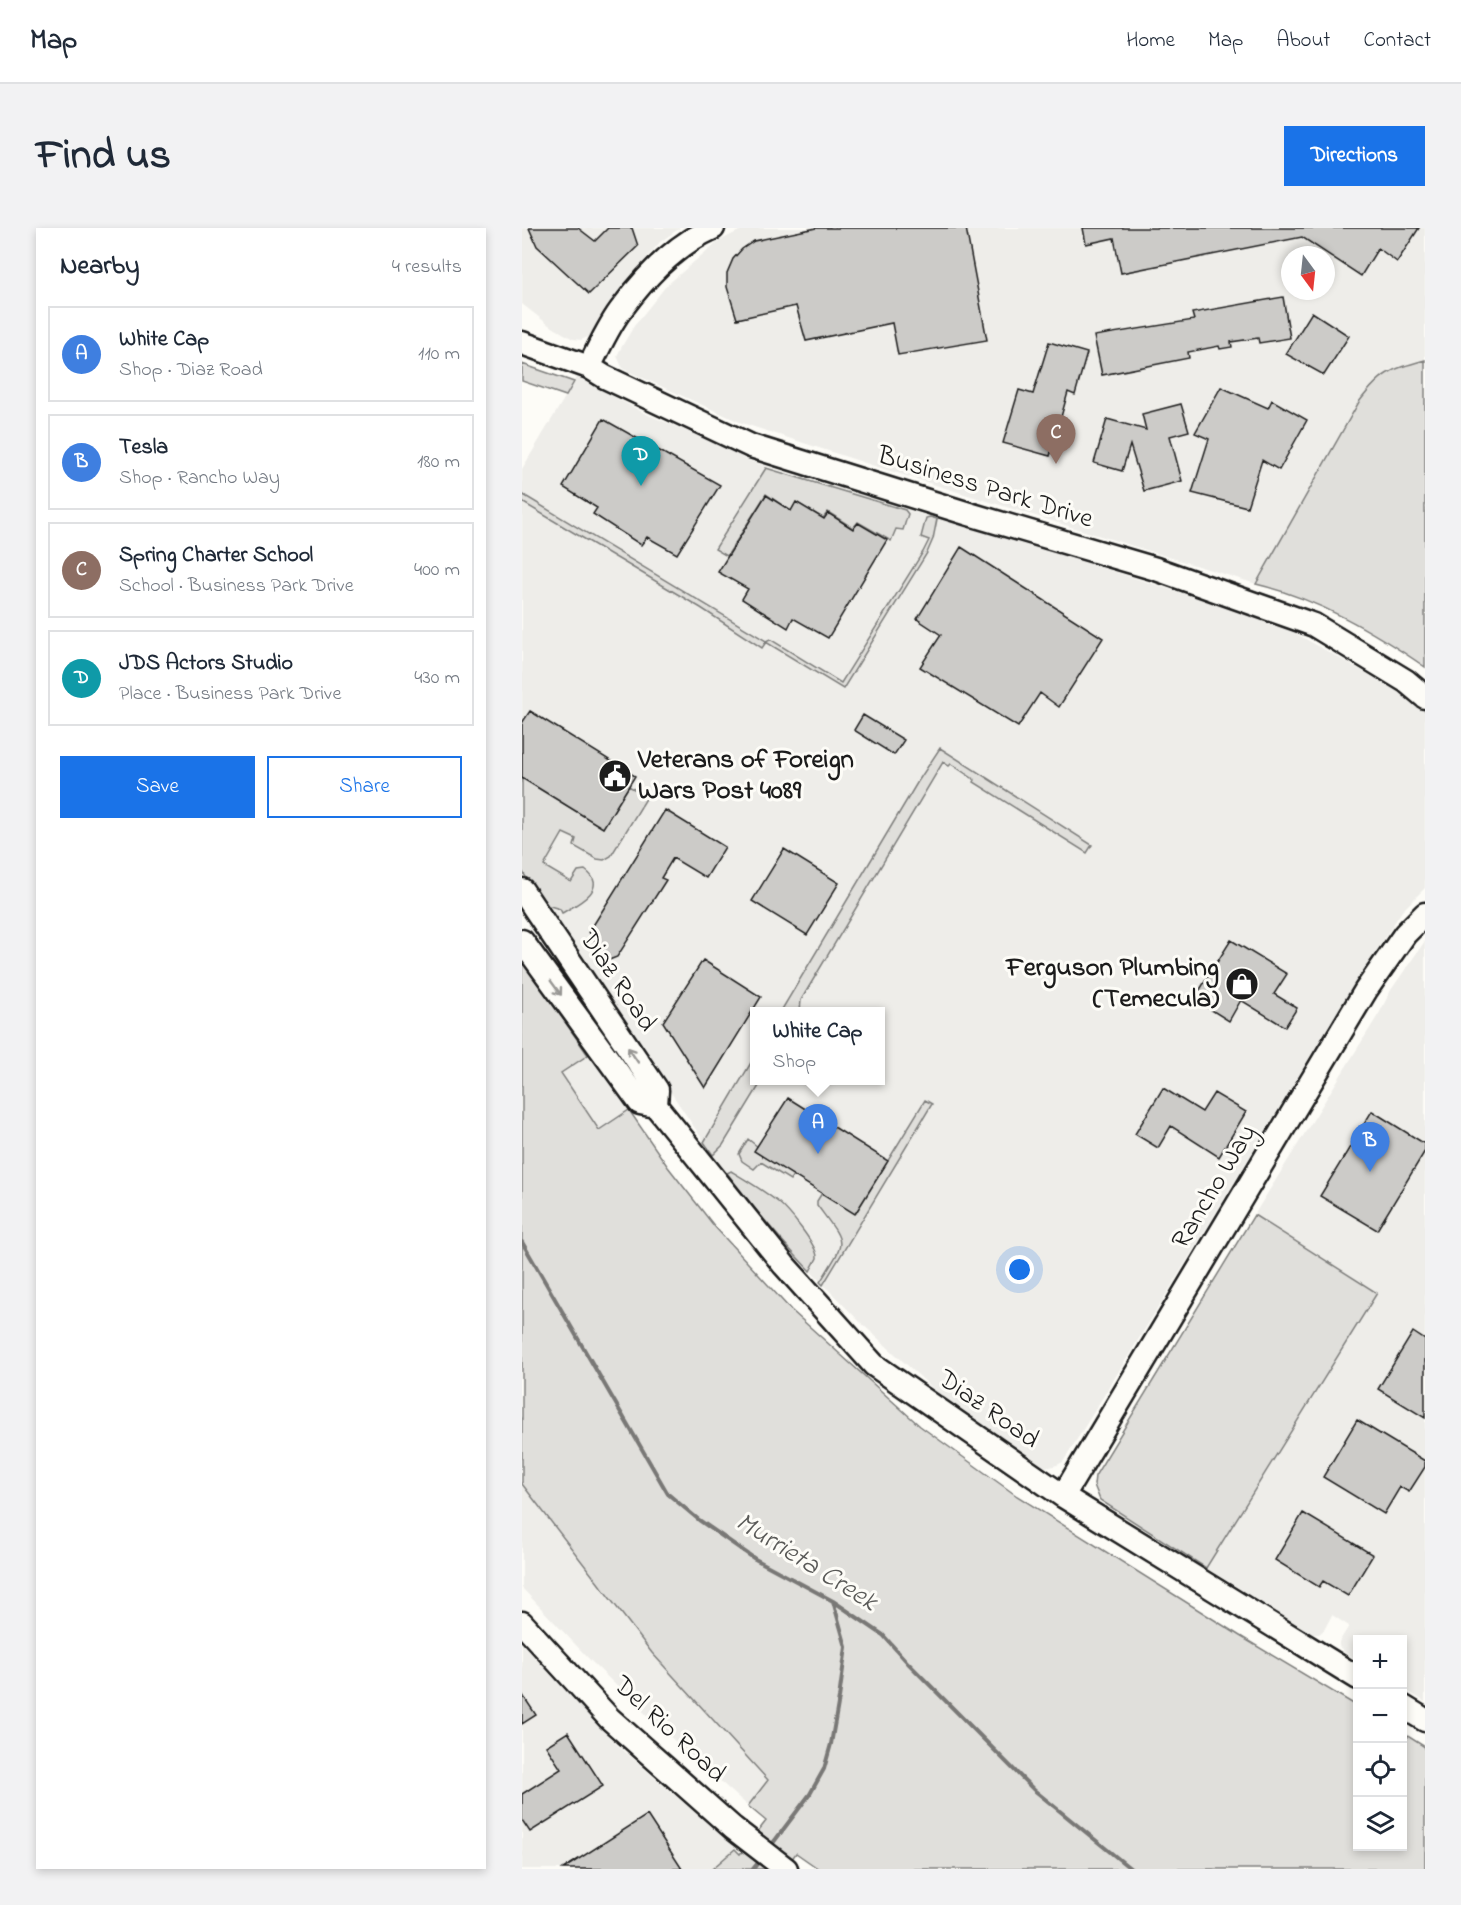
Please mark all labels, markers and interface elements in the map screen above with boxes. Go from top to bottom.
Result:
text: Map [30,21,77,62]
text: Home [1126,26,1175,56]
text: Map [1208,26,1243,56]
text: About [1276,26,1330,56]
text: Contact [1363,26,1431,56]
text: Find us [36,126,171,187]
button: Directions [1284,126,1425,186]
north arrow [1281,246,1335,300]
text: Nearby [60,248,139,286]
text: 4 results [392,253,462,282]
text: White Cap [119,324,209,356]
text: A [75,340,88,369]
text: 110 m [418,340,460,369]
text: Shop · Diaz Road [119,356,263,385]
pin: C [1036,414,1076,464]
text: Tesla [119,432,168,464]
pin: D [622,436,660,486]
street label: Business Park Drive [871,436,1099,540]
text: B [75,448,88,477]
text: 180 m [417,448,460,477]
text: Shop · Rancho Way [119,464,280,493]
text: Spring Charter School [119,540,313,572]
text: C [76,556,87,585]
text: 400 m [414,556,460,585]
text: School · Business Park Drive [119,572,354,601]
text: JDS Actors Studio [119,648,293,680]
text: D [74,664,89,693]
text: 430 m [414,664,460,693]
text: Place · Business Park Drive [119,680,341,709]
place label: Veterans of Foreign Wars Post 4089 [637,741,854,811]
button: Save [60,756,255,818]
button: Share [267,756,462,818]
public building icon: Veterans of Foreign Wars Post 4089 [597,758,633,794]
street label: Diaz Road [568,921,666,1040]
place label: Ferguson Plumbing (Temecula) [1004,949,1219,1019]
shop icon: Ferguson Plumbing (Temecula) [1224,966,1260,1002]
one-way arrow [550,980,562,996]
popup [750,1007,885,1085]
text: White Cap [772,1016,863,1048]
one-way arrow [627,1047,639,1064]
text: Shop [772,1048,816,1077]
pin: A [798,1104,838,1154]
street label: Rancho Way [1163,1117,1267,1257]
pin: B [1350,1122,1390,1172]
your location [1005,1255,1034,1284]
street label: Diaz Road [928,1360,1047,1459]
water label: Murrieta Creek [727,1503,887,1624]
map controls [1353,1635,1407,1851]
button: + [1353,1635,1407,1689]
street label: Del Rio Road [603,1666,734,1793]
button: − [1353,1689,1407,1743]
button: locate [1353,1743,1407,1797]
button: layers [1353,1797,1407,1851]

